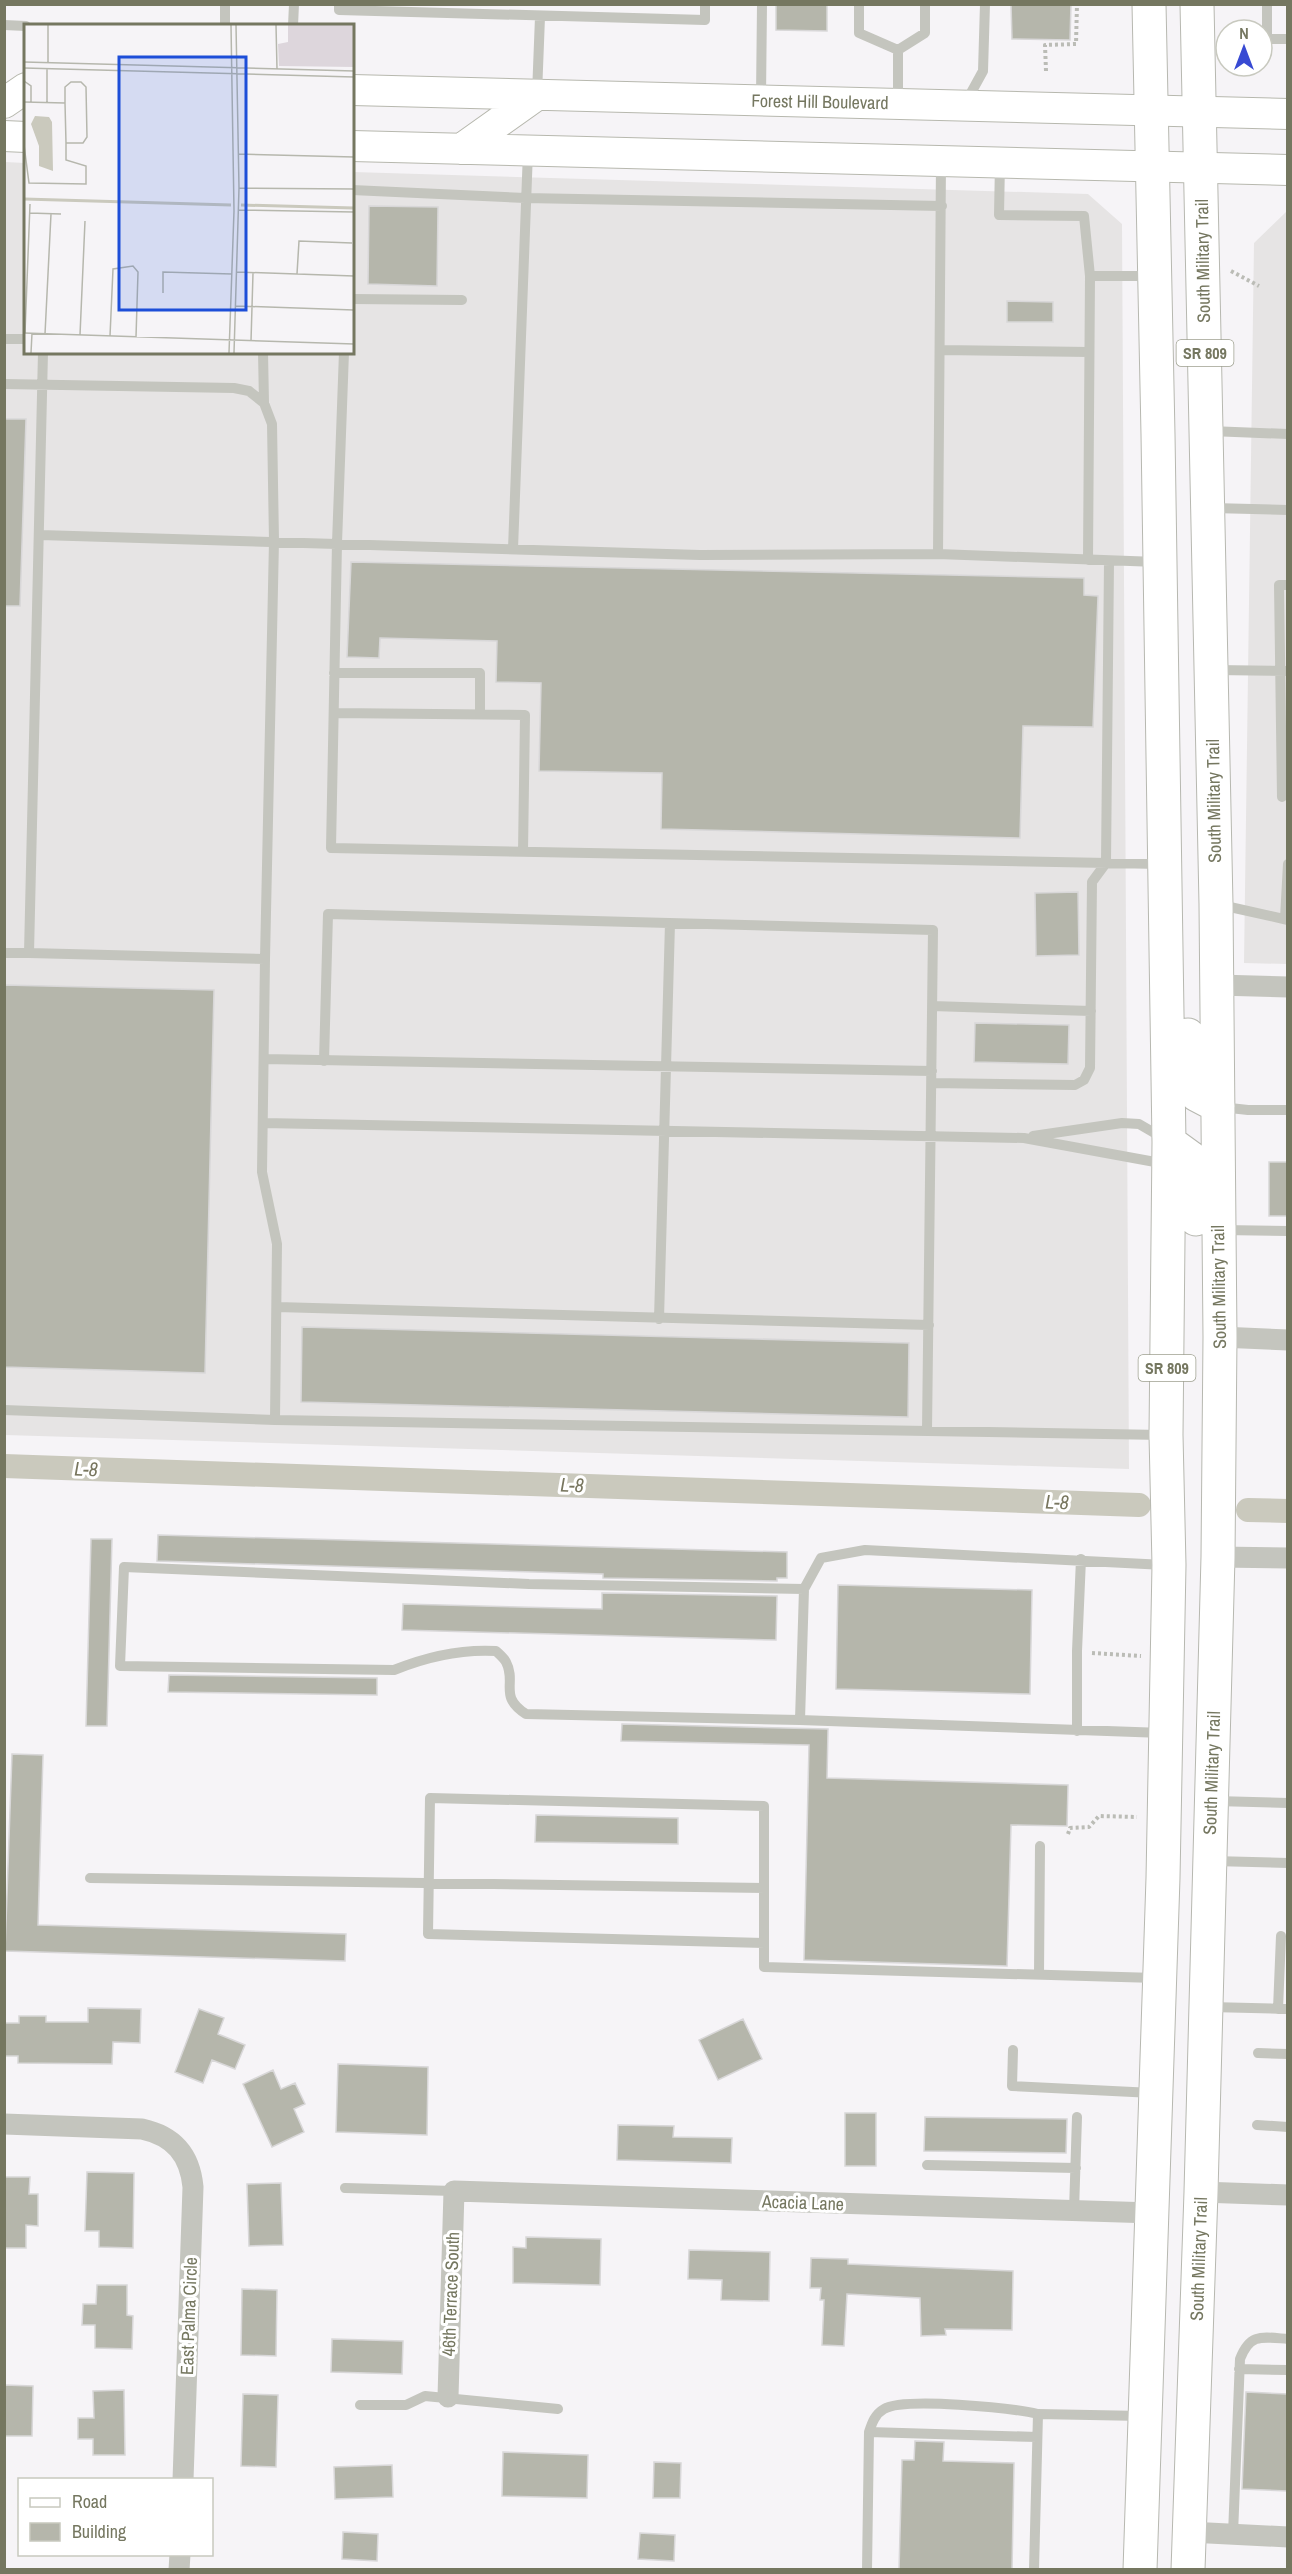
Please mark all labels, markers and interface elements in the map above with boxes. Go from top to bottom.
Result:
north arrow [1214,18,1274,78]
text: N [1239,22,1249,44]
inset map [24,24,354,354]
street label: Forest Hill Boulevard [751,88,889,115]
street label: South Military Trail [1189,199,1216,323]
road number: SR 809 [1176,340,1234,366]
street label: South Military Trail [1200,739,1227,863]
street label: South Military Trail [1205,1225,1232,1349]
road number: SR 809 [1138,1355,1196,1381]
water label: L-8 [74,1455,98,1482]
water label: L-8 [560,1471,584,1498]
water label: L-8 [1045,1488,1069,1515]
street label: South Military Trail [1197,1711,1226,1835]
street label: Acacia Lane [761,2189,844,2216]
street label: South Military Trail [1184,2197,1213,2321]
street label: 46th Terrace South [436,2231,465,2357]
street label: East Palma Circle [174,2257,203,2375]
legend [18,2478,213,2556]
text: Road [72,2489,107,2514]
text: Building [72,2519,127,2544]

